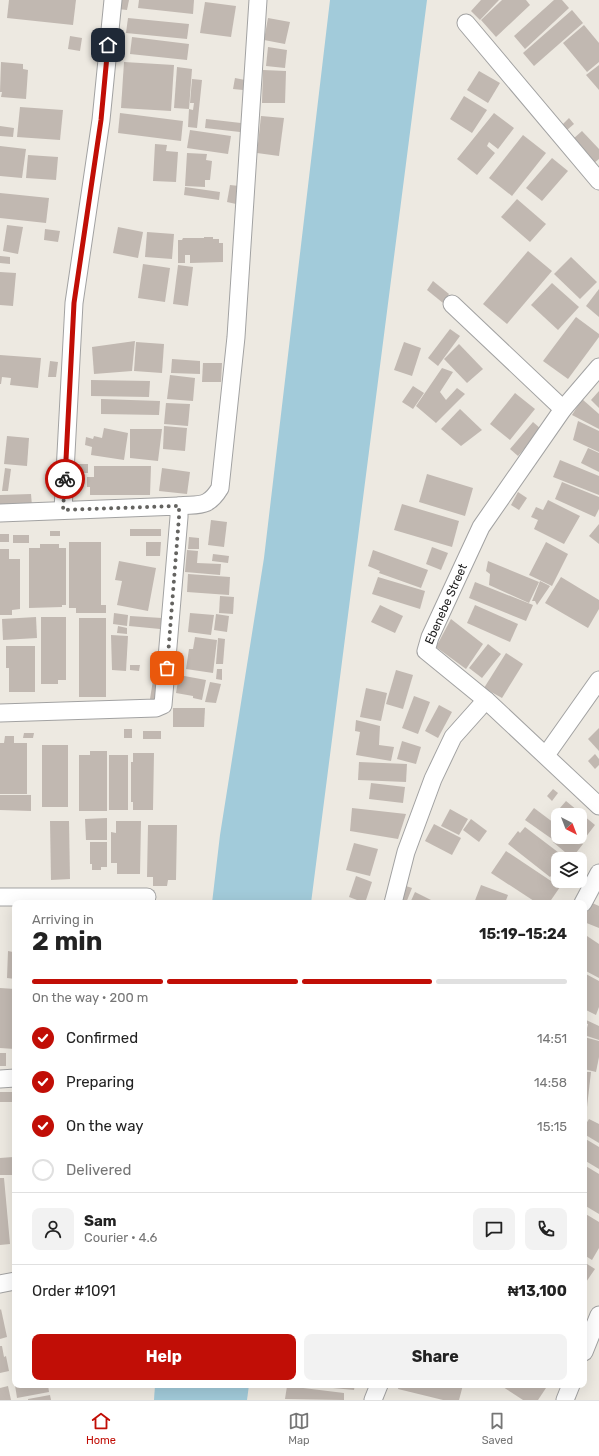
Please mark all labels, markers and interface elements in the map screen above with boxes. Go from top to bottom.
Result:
pin [91,28,125,62]
icon: home [97,34,119,56]
courier [45,459,85,499]
icon: bike [54,468,76,490]
street label: Ebenebe Street [422,561,470,646]
pin [150,651,184,685]
icon: bag [156,657,178,679]
north arrow [551,808,587,844]
map controls [551,808,587,888]
button: layers [551,852,587,888]
text: Arriving in [32,912,94,927]
text: 15:19–15:24 [479,925,567,943]
text: 2 min [32,926,102,957]
text: On the way · 200 m [32,990,148,1005]
icon: check [32,1027,54,1049]
text: Confirmed [66,1029,138,1047]
text: 14:51 [537,1031,567,1046]
icon: check [32,1071,54,1093]
text: Preparing [66,1073,134,1091]
text: 14:58 [534,1075,567,1090]
icon: check [32,1115,54,1137]
text: On the way [66,1117,144,1135]
text: 15:15 [537,1119,567,1134]
text: Delivered [66,1161,131,1179]
button: person [32,1208,74,1250]
button: chat [473,1208,515,1250]
button: phone [525,1208,567,1250]
text: Sam [84,1212,117,1230]
text: Courier · 4.6 [84,1230,157,1245]
text: Order #1091 [32,1282,116,1300]
text: ₦13,100 [508,1282,567,1300]
button: Help [32,1334,296,1380]
button: Share [304,1334,567,1380]
tab: Home [86,1410,116,1447]
tab: Map [288,1410,310,1447]
tab: Saved [482,1410,513,1447]

